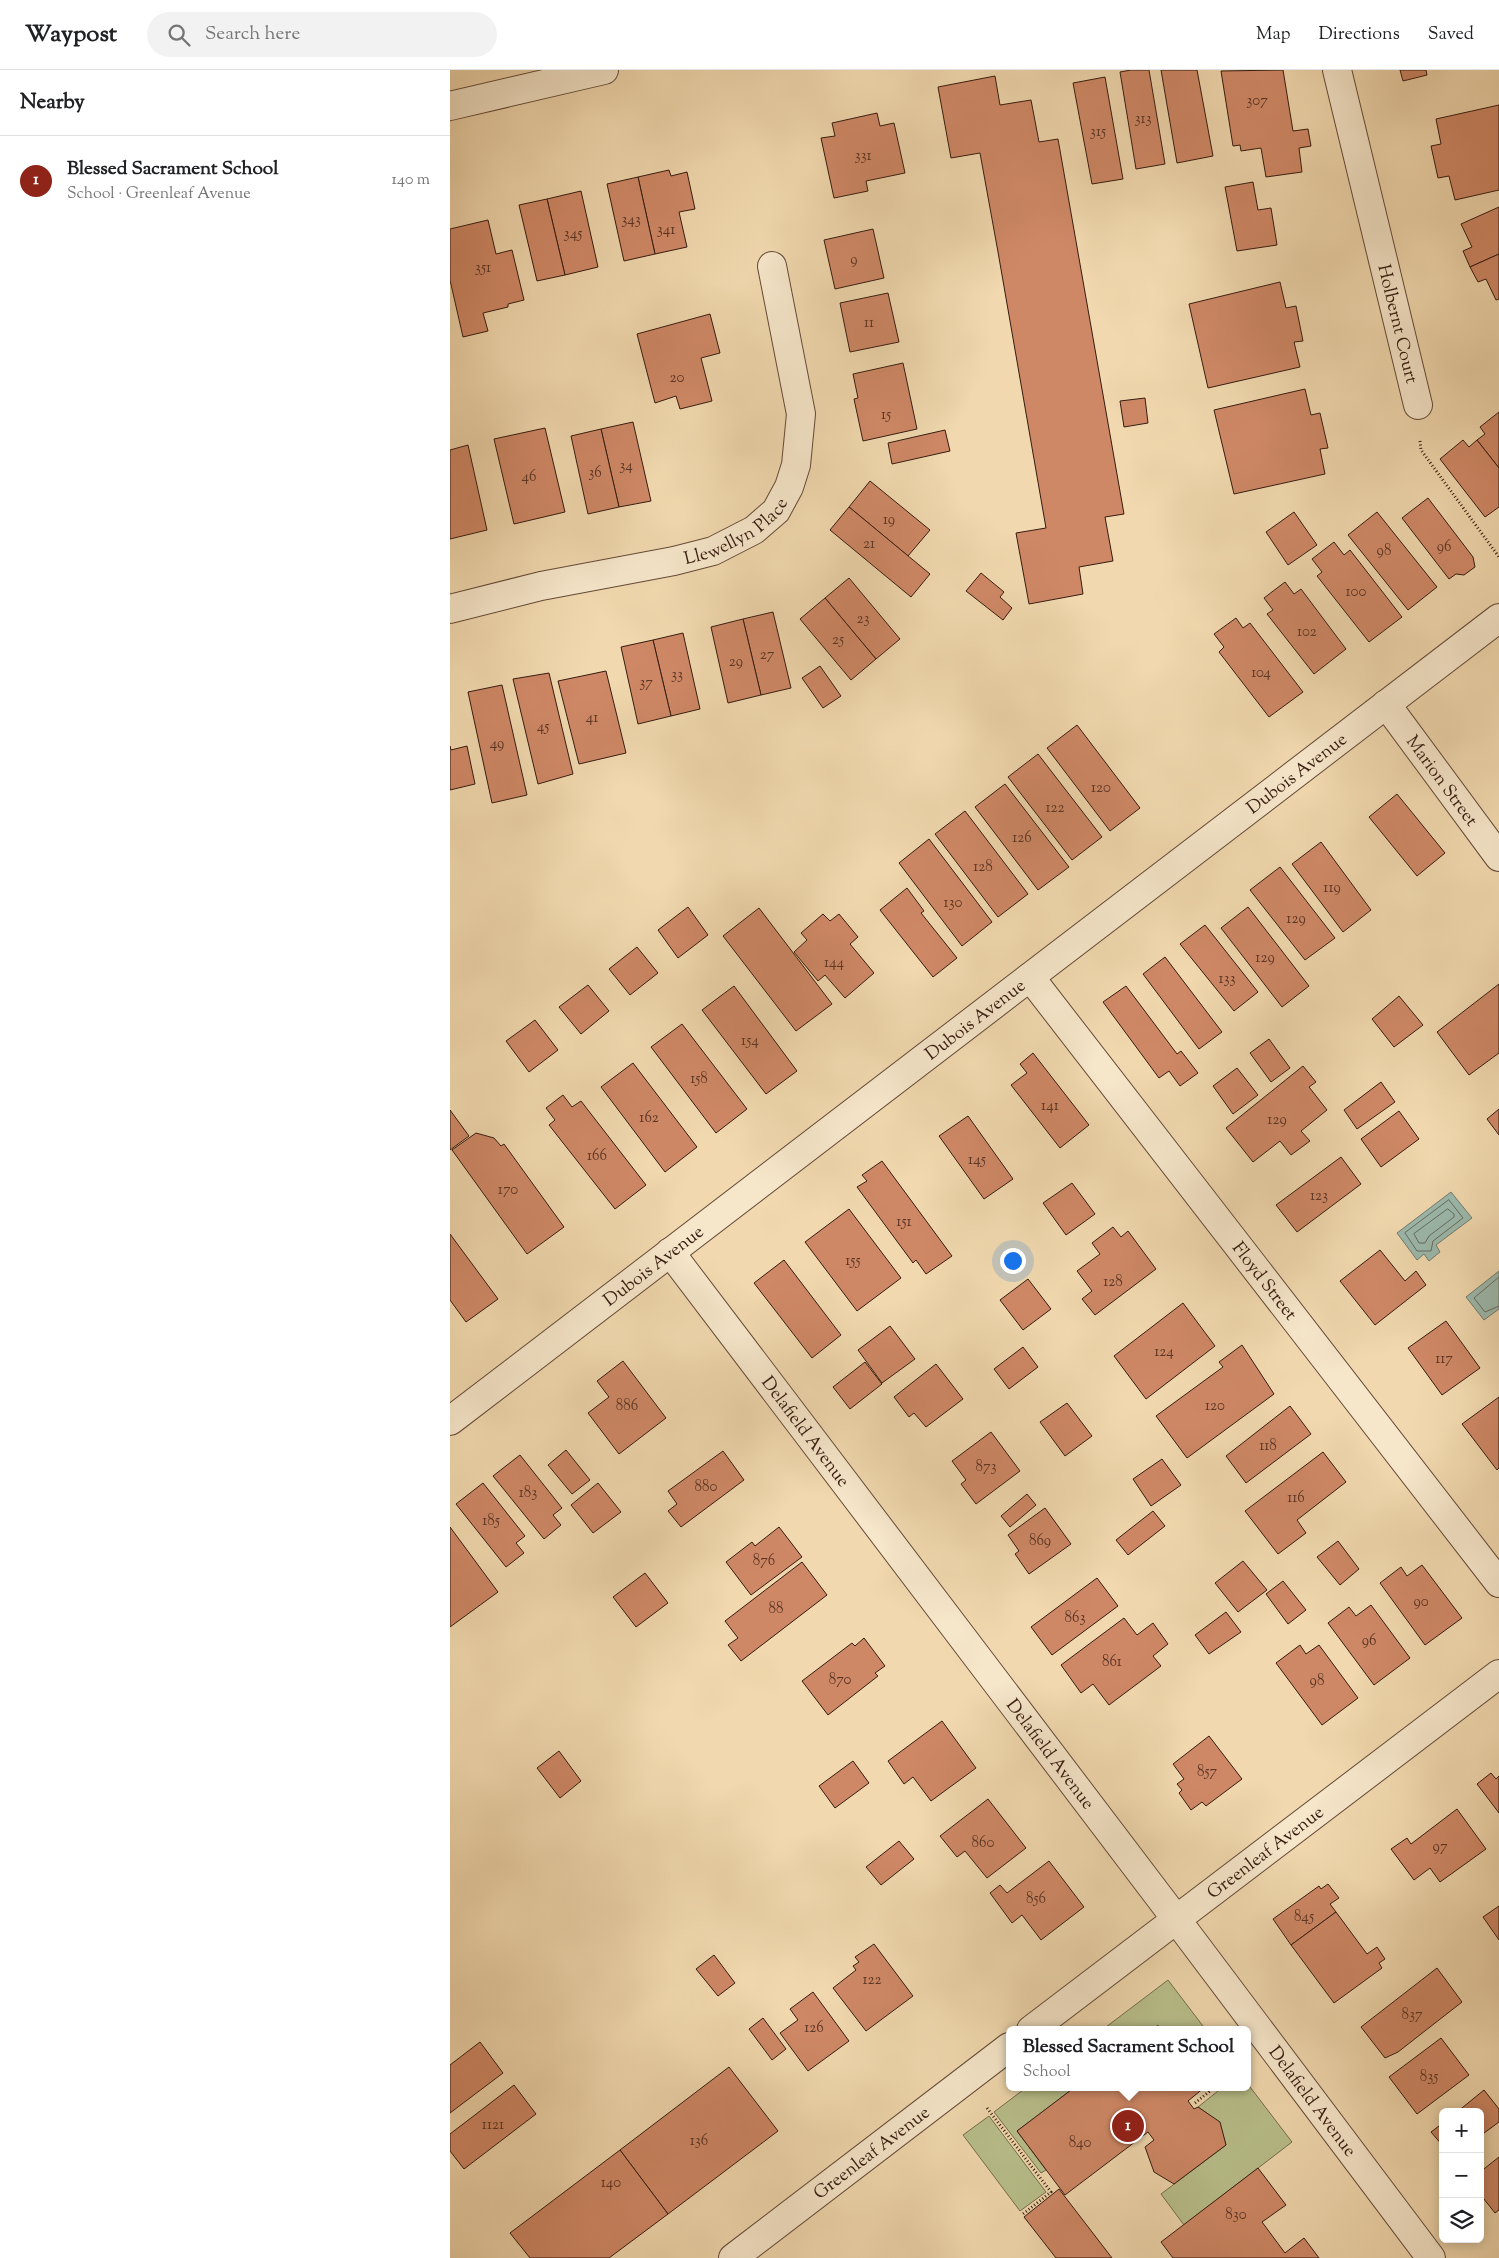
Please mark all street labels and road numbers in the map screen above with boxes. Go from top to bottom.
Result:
street label: Holbernt Court [1369,262,1423,386]
street label: Llewellyn Place [682,494,796,573]
street label: Dubois Avenue [1242,728,1353,822]
street label: Marion Street [1399,731,1483,832]
street label: Dubois Avenue [920,974,1032,1068]
street label: Dubois Avenue [599,1220,710,1314]
street label: Floyd Street [1225,1237,1302,1327]
street label: Delafield Avenue [754,1372,855,1493]
street label: Delafield Avenue [999,1694,1100,1816]
street label: Greenleaf Avenue [1202,1801,1330,1907]
street label: Delafield Avenue [1261,2041,1362,2163]
street label: Greenleaf Avenue [809,2101,936,2207]

